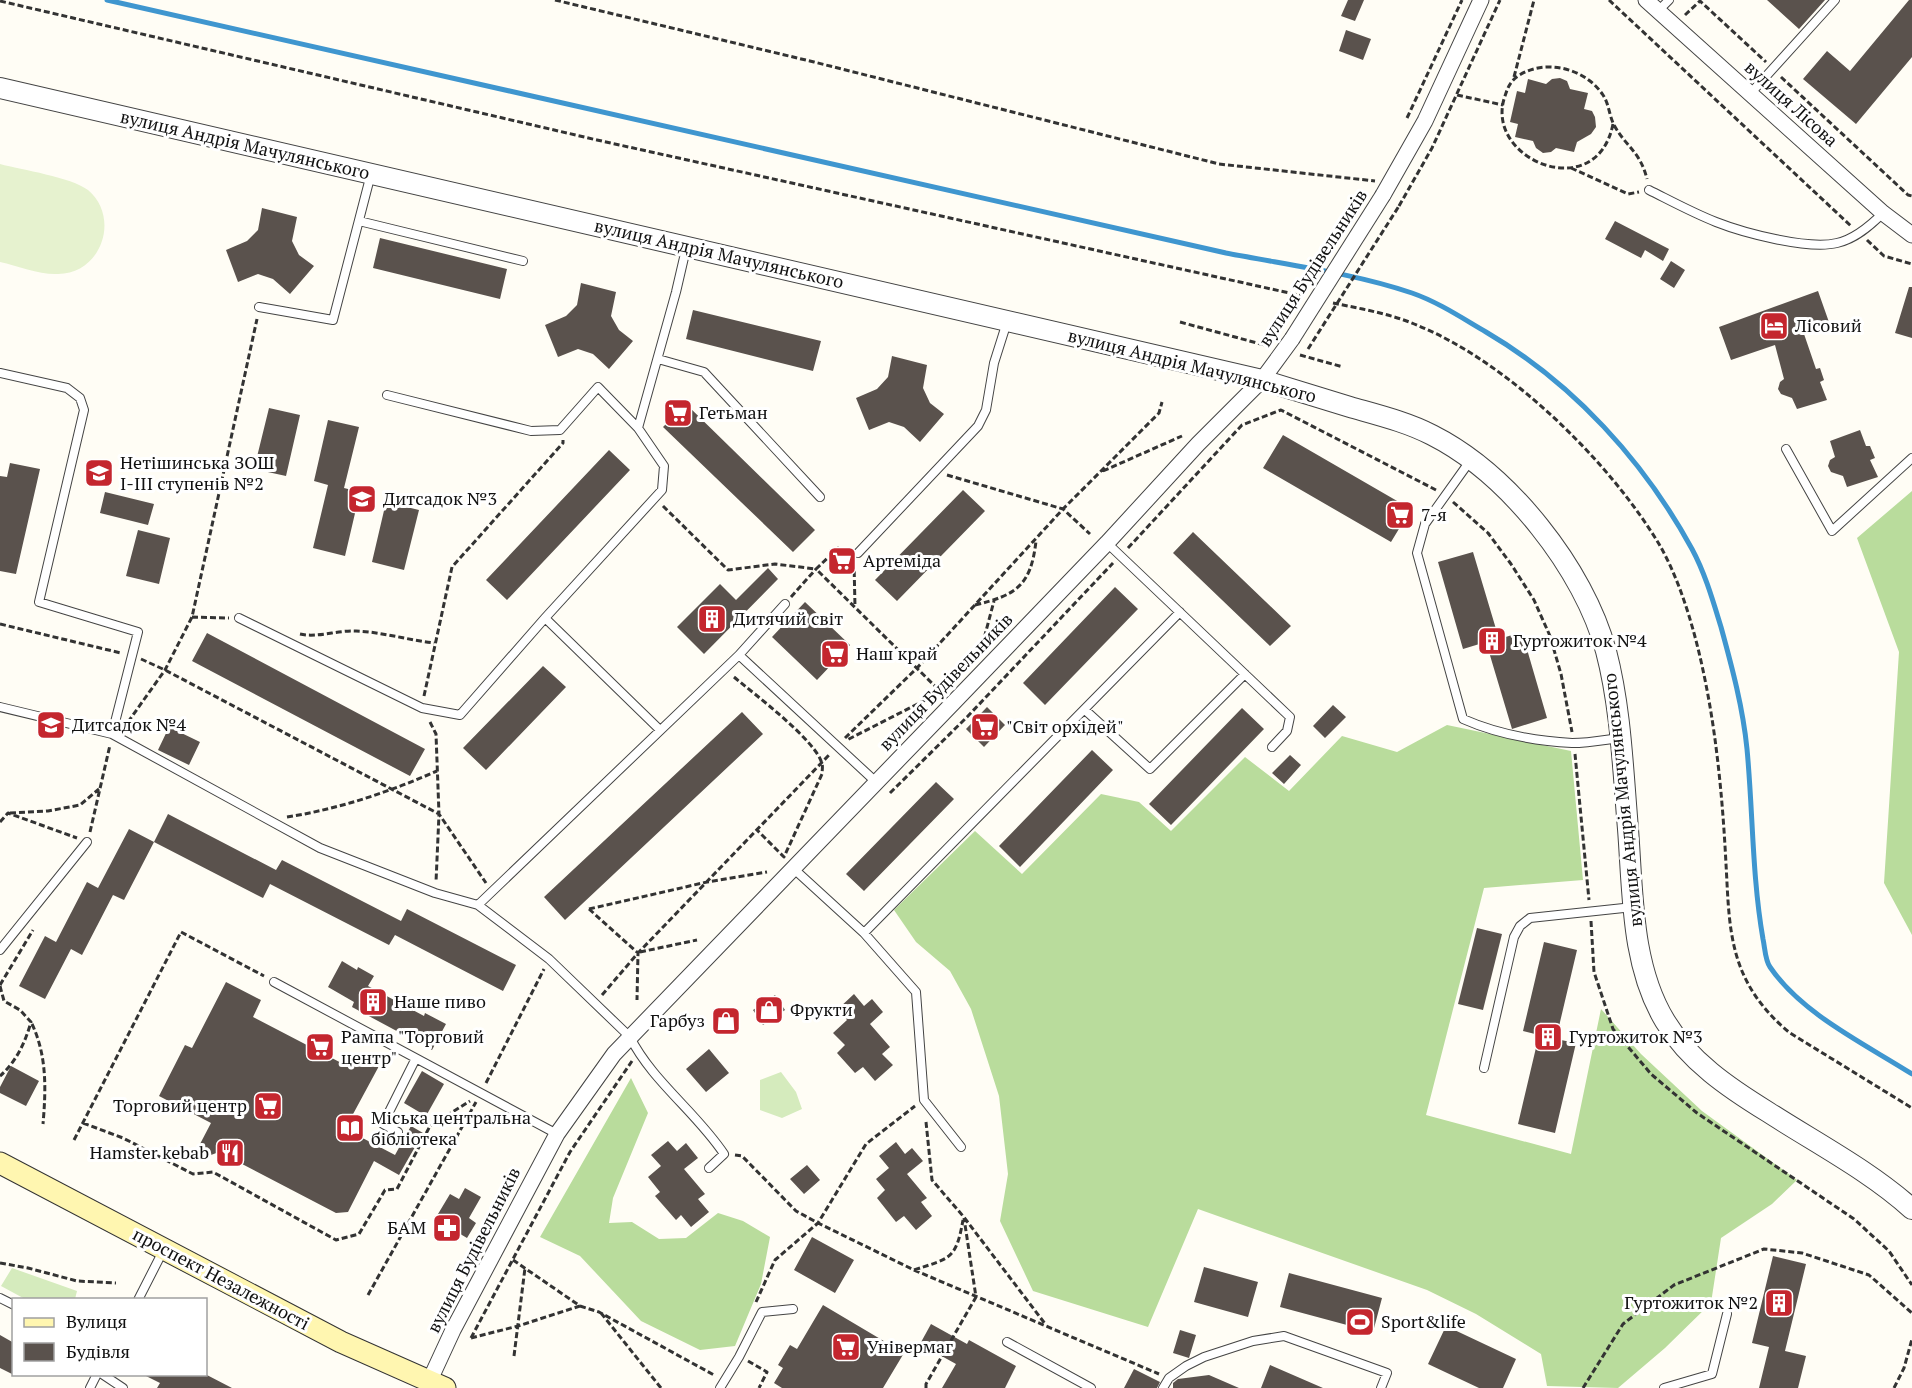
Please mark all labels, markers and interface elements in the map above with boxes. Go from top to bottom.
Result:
street label: вулиця Лісова [1740,55,1843,152]
street label: вулиця Андрія Мачулянського [118,104,372,184]
street label: вулиця Будівельників [1252,184,1372,351]
street label: вулиця Андрія Мачулянського [592,213,846,293]
hotel icon: Лісовий [1758,310,1790,342]
place label: Лісовий [1794,313,1862,337]
street label: вулиця Андрія Мачулянського [1066,323,1319,408]
supermarket icon: Гетьман [662,397,694,429]
place label: Гетьман [699,400,768,424]
place label: Нетішинська ЗОШ І-ІІІ ступенів №2 [120,450,275,495]
school or university icon: Нетішинська ЗОШ І-ІІІ ступенів №2 [83,457,115,489]
school or university icon: Дитсадок №3 [346,483,378,515]
place label: Дитсадок №3 [383,486,497,510]
supermarket icon: 7-я [1384,499,1416,531]
place label: 7-я [1421,502,1447,526]
supermarket icon: Артеміда [826,545,858,577]
place label: Артеміда [863,548,941,572]
building icon: Дитячий світ [696,603,728,635]
place label: Дитячий світ [733,606,843,630]
street label: вулиця Будівельників [873,607,1017,755]
building icon: Гуртожиток №4 [1476,625,1508,657]
place label: Гуртожиток №4 [1513,628,1647,652]
supermarket icon: Наш край [819,638,851,670]
place label: Наш край [856,641,938,665]
street label: вулиця Андрія Мачулянського [1597,672,1647,928]
school or university icon: Дитсадок №4 [35,709,67,741]
supermarket icon: "Світ орхідей" [969,711,1001,743]
place label: Дитсадок №4 [72,712,186,736]
place label: "Світ орхідей" [1006,714,1124,738]
building icon: Наше пиво [357,986,389,1018]
place label: Наше пиво [394,989,486,1013]
shop icon: Фрукти [753,994,785,1026]
place label: Фрукти [790,997,853,1021]
shop icon: Гарбуз [710,1005,742,1037]
place label: Гарбуз [650,1008,705,1032]
building icon: Гуртожиток №3 [1532,1021,1564,1053]
place label: Рампа "Торговий центр" [341,1024,484,1069]
place label: Гуртожиток №3 [1569,1024,1703,1048]
supermarket icon: Рампа "Торговий центр" [304,1031,336,1063]
supermarket icon: Торговий центр [252,1090,284,1122]
place label: Торговий центр [113,1093,247,1117]
place label: Міська центральна бібліотека [371,1105,531,1150]
library icon: Міська центральна бібліотека [334,1112,366,1144]
restaurant icon: Hamster kebab [214,1137,246,1169]
place label: Hamster kebab [90,1140,209,1164]
street label: вулиця Будівельників [421,1163,525,1337]
pharmacy icon: БАМ [431,1212,463,1244]
place label: БАМ [387,1215,426,1239]
street label: проспект Незалежності [129,1221,314,1335]
building icon: Гуртожиток №2 [1763,1287,1795,1319]
place label: Гуртожиток №2 [1624,1290,1758,1314]
legend [12,1298,207,1376]
sports icon: Sport&life [1344,1306,1376,1338]
text: Вулиця [66,1309,127,1333]
place label: Sport&life [1381,1309,1466,1333]
supermarket icon: Універмаг [830,1331,862,1363]
place label: Універмаг [867,1334,953,1358]
text: Будівля [66,1339,130,1363]

